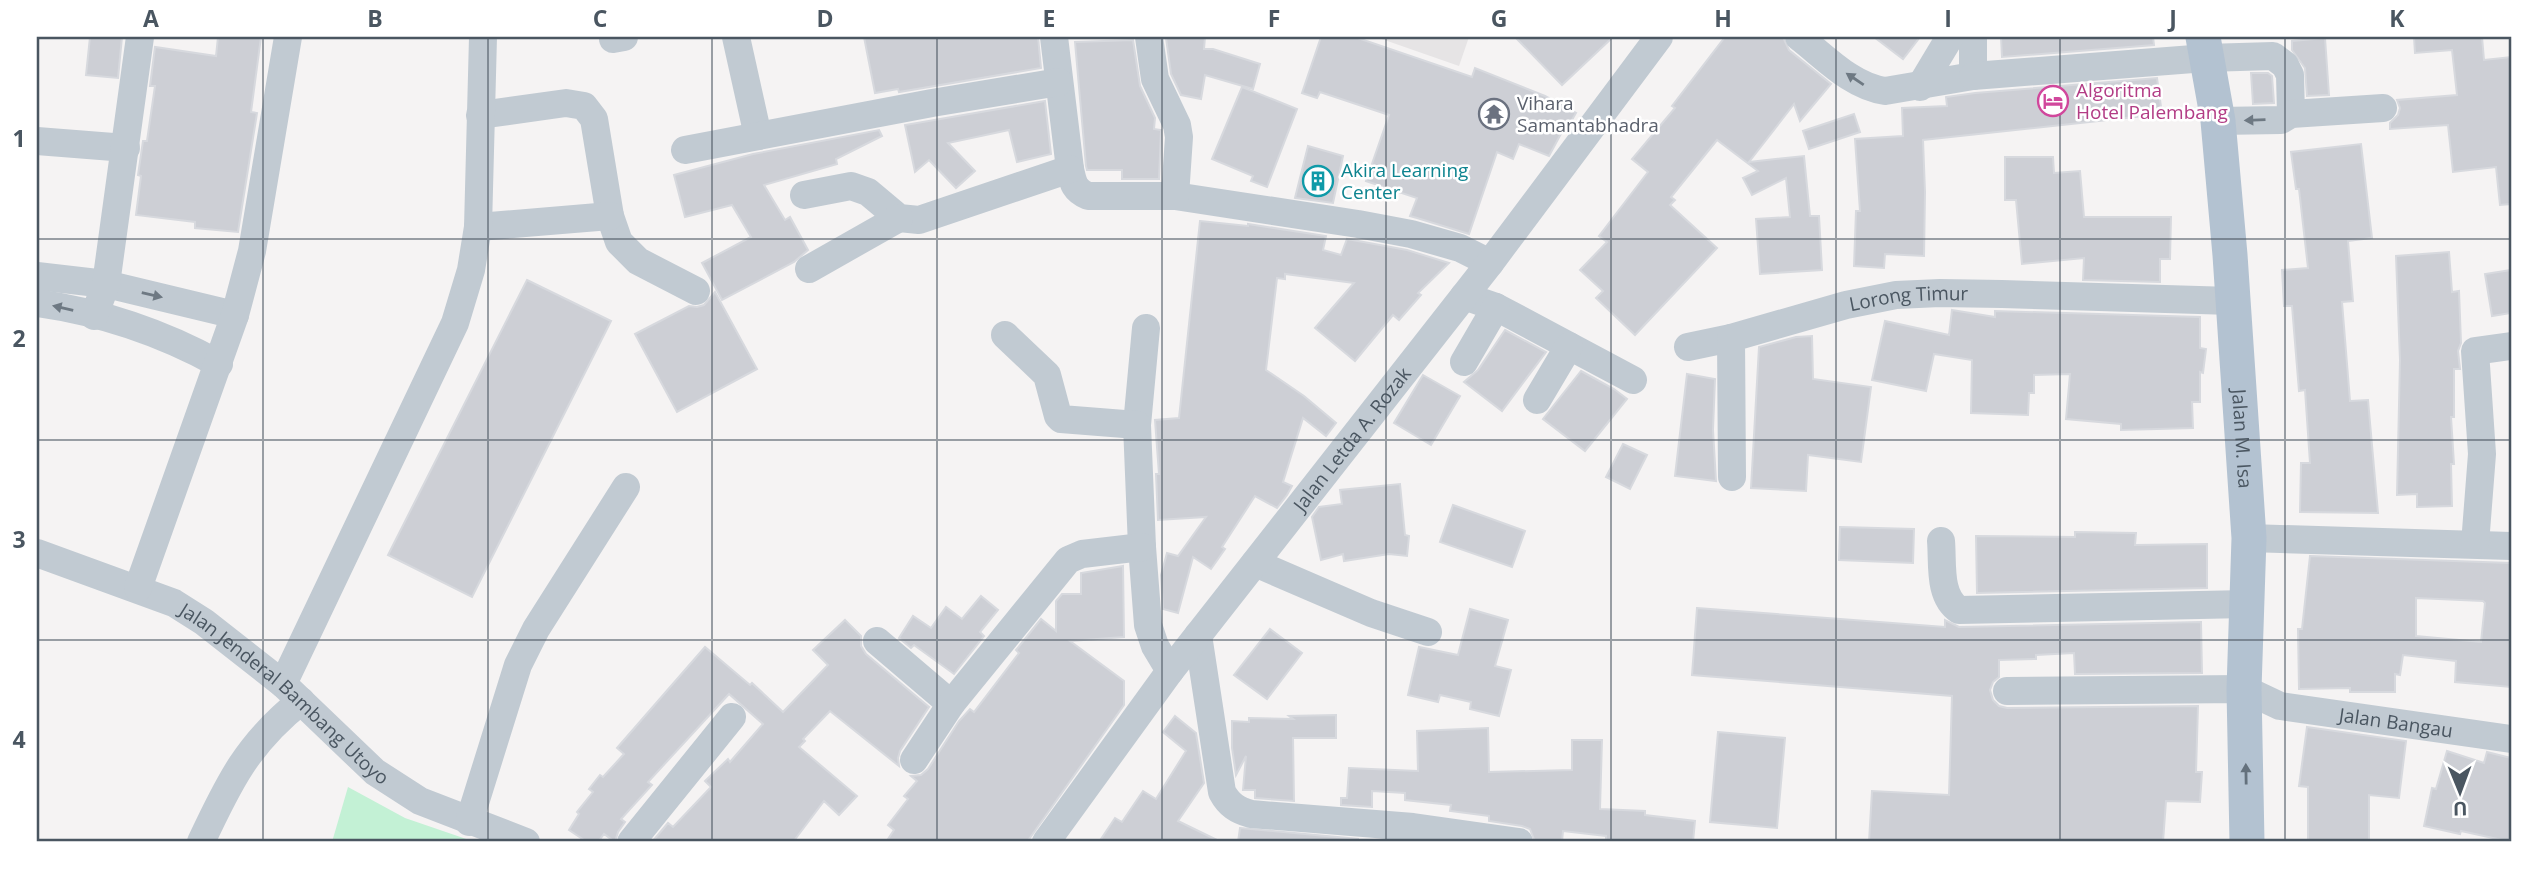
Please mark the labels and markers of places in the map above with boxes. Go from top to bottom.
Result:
place label: Algoritma Hotel Palembang [2076,77,2228,125]
hotel icon: Algoritma Hotel Palembang [2036,84,2070,118]
place label: Vihara Samantabhadra [1517,90,1659,138]
temple icon: Vihara Samantabhadra [1477,97,1511,131]
place label: Akira Learning Center [1341,157,1468,205]
building icon: Akira Learning Center [1301,164,1335,198]

